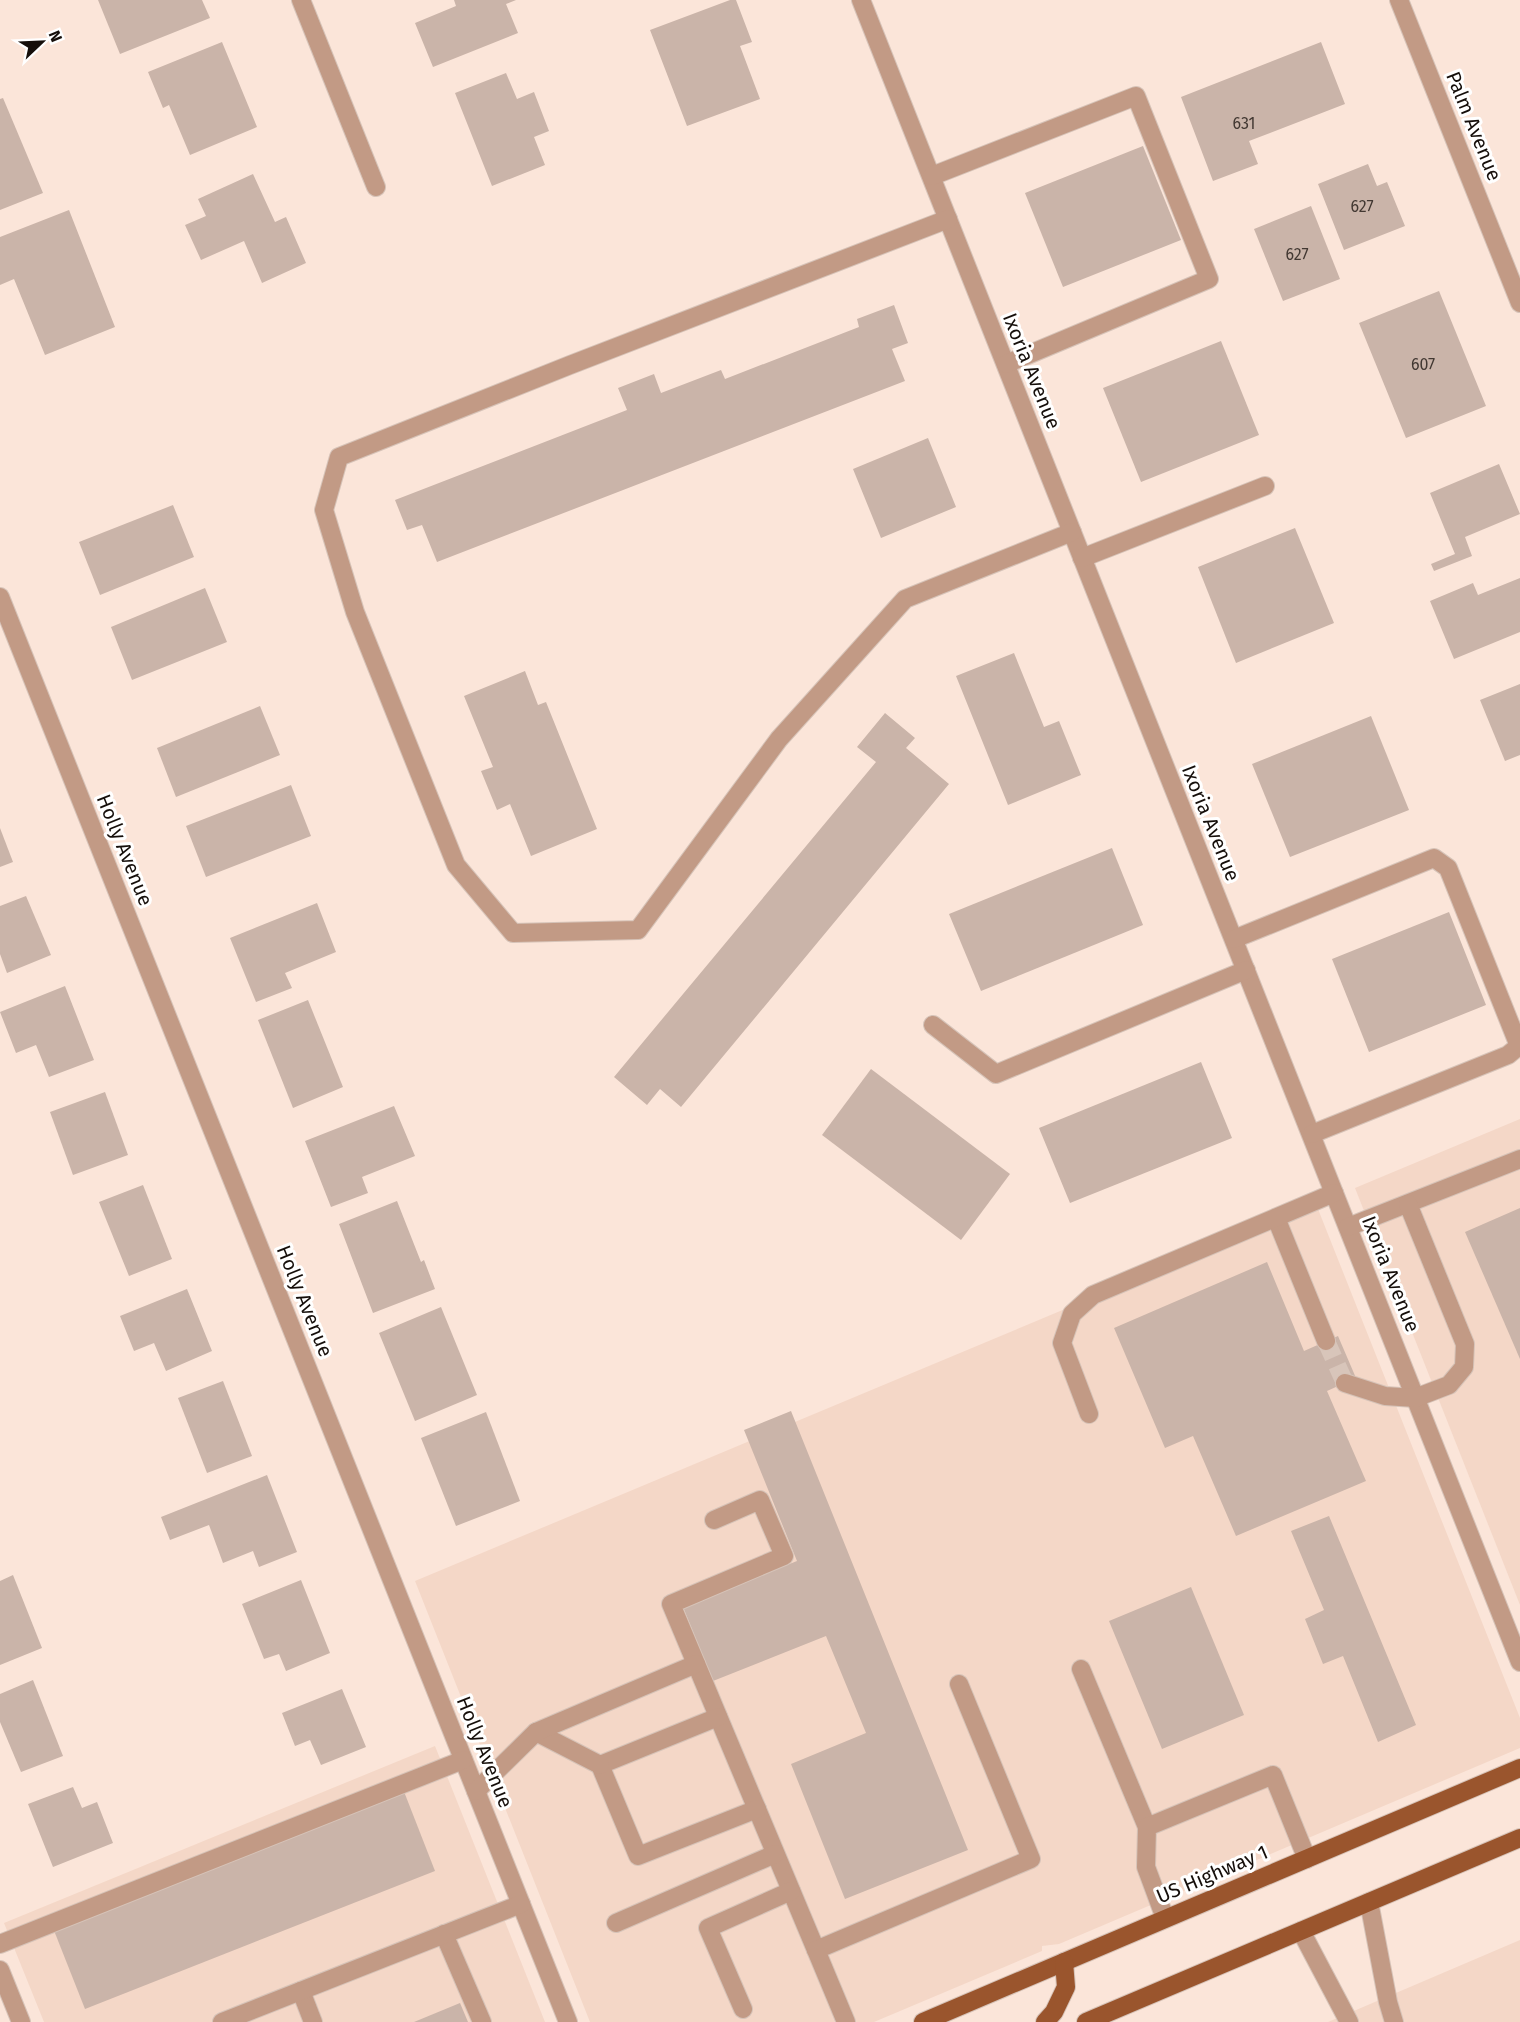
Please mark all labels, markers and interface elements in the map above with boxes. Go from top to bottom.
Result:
north arrow [12,12,72,72]
text: N [45,28,66,45]
street label: Palm Avenue [1441,68,1507,184]
house number: 631 [1233,114,1255,133]
house number: 627 [1350,197,1374,216]
house number: 627 [1285,245,1309,264]
street label: Ixoria Avenue [998,309,1066,433]
house number: 607 [1411,355,1435,374]
street label: Ixoria Avenue [1177,761,1245,885]
street label: Holly Avenue [92,791,158,909]
street label: Ixoria Avenue [1357,1212,1425,1336]
street label: Holly Avenue [272,1242,338,1360]
street label: Holly Avenue [452,1693,518,1811]
street label: US Highway 1 [1152,1840,1272,1908]

